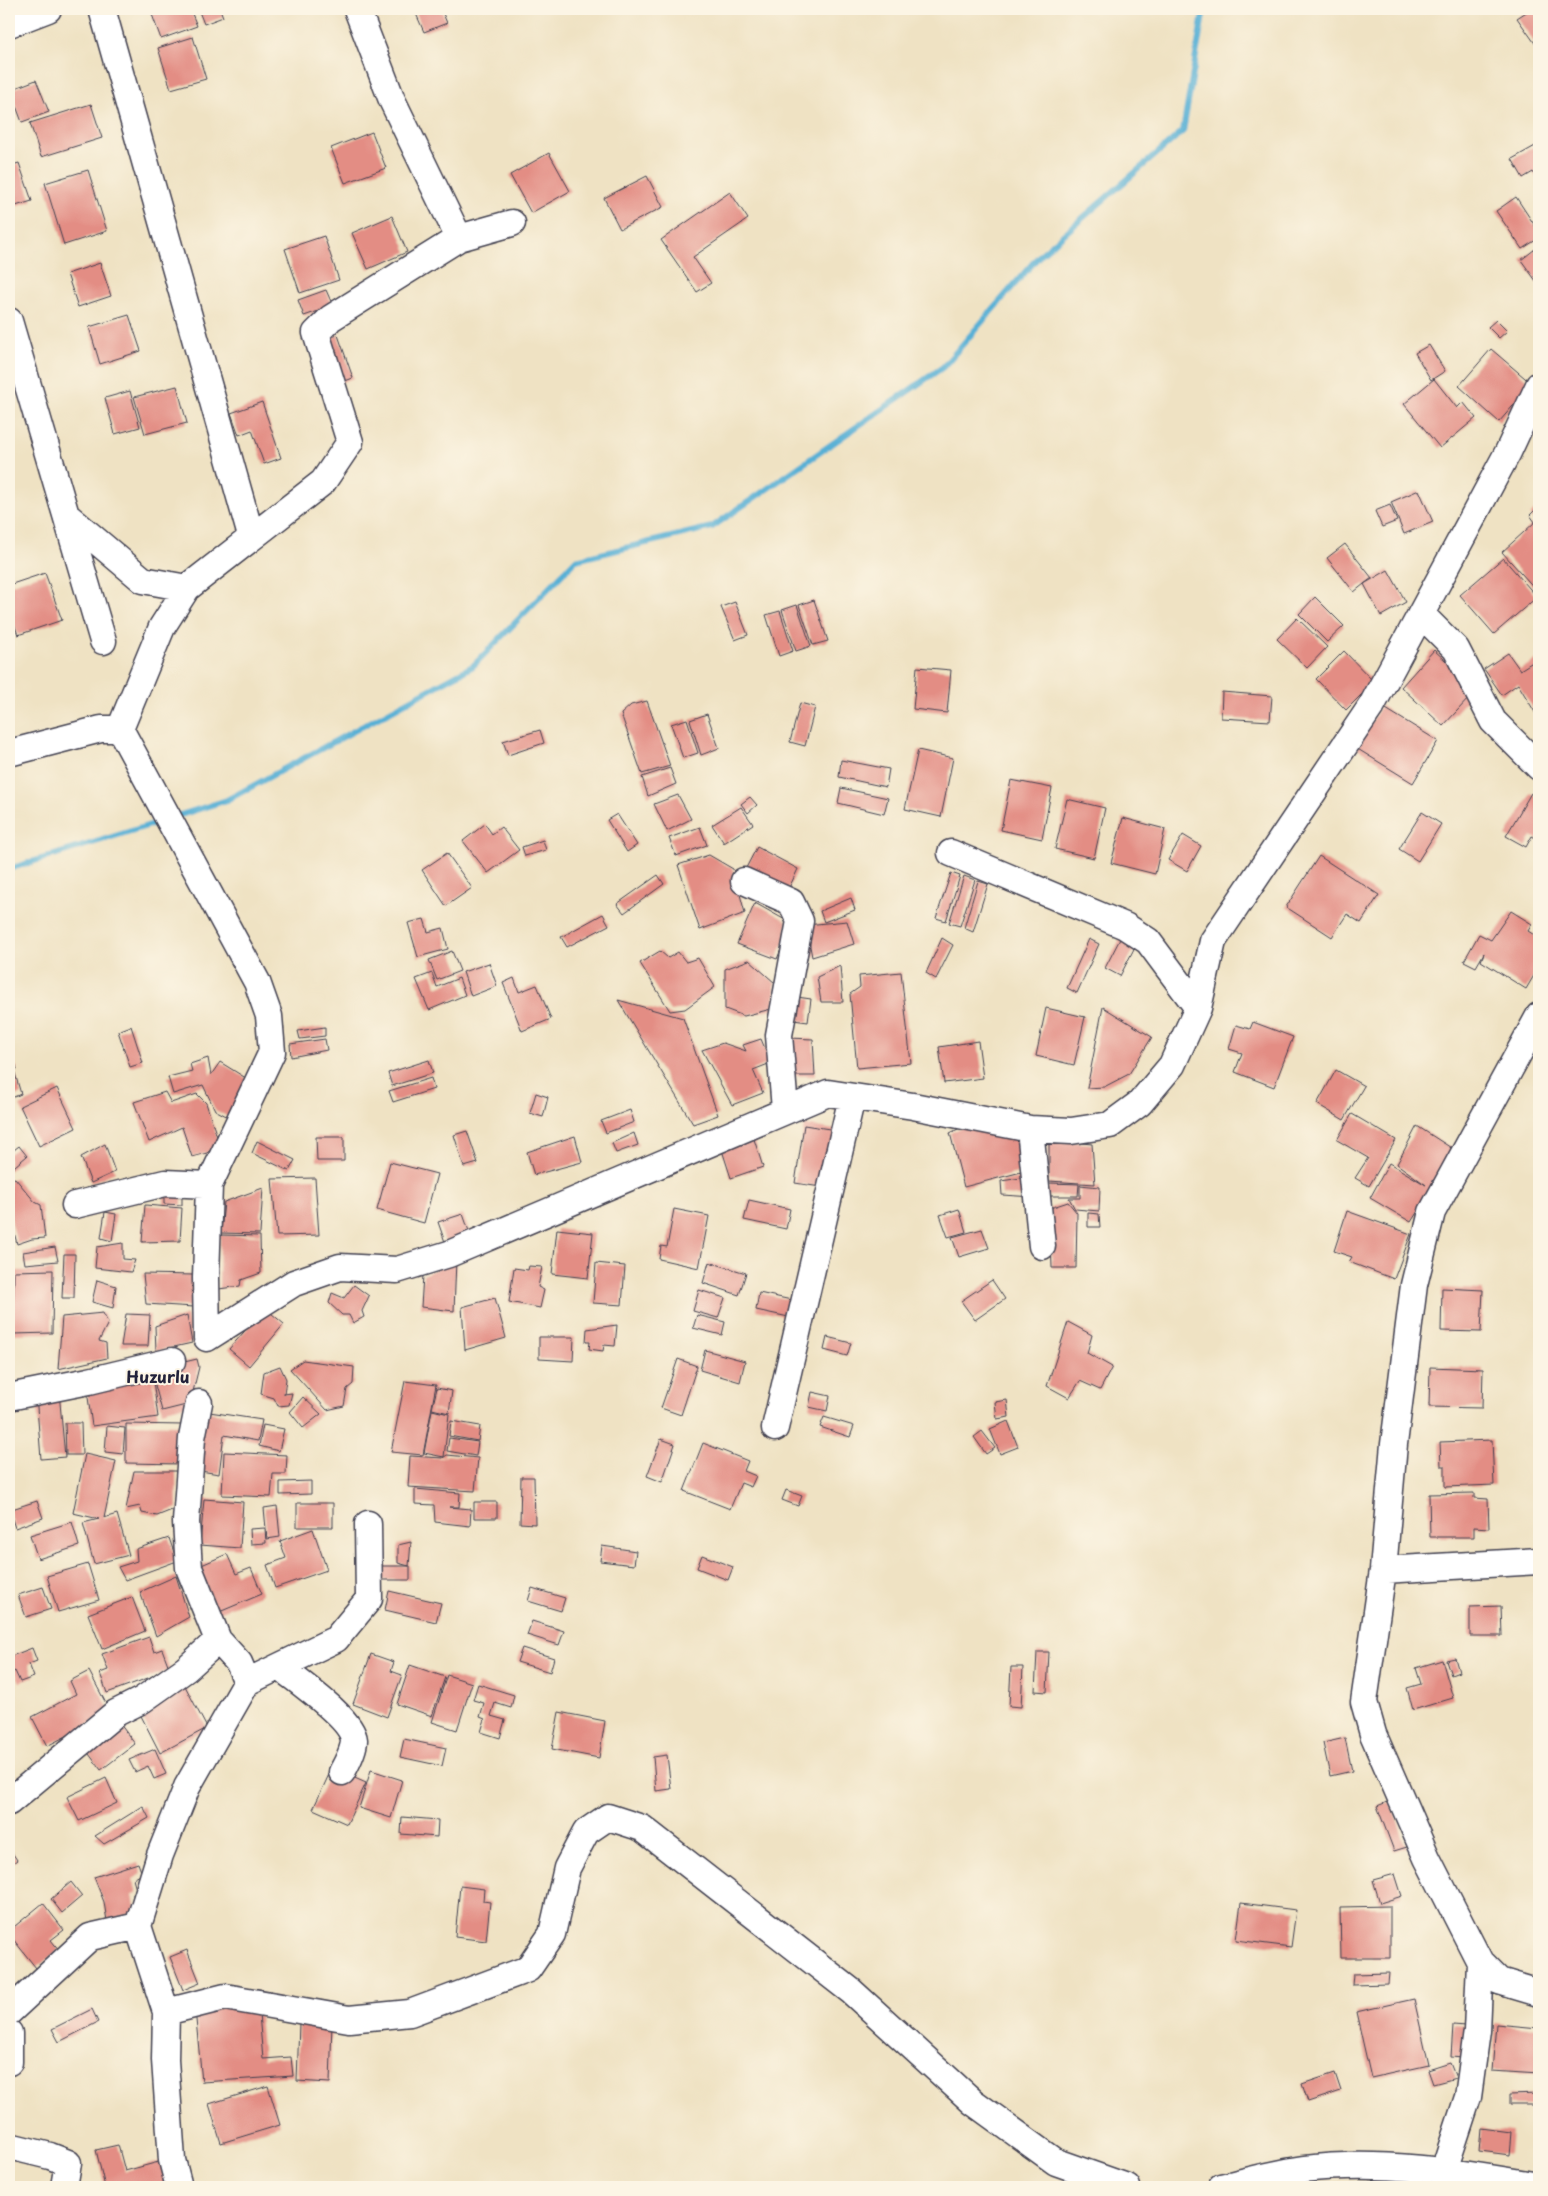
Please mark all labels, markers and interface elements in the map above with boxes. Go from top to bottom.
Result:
district label: Huzurlu [126,1364,190,1388]

